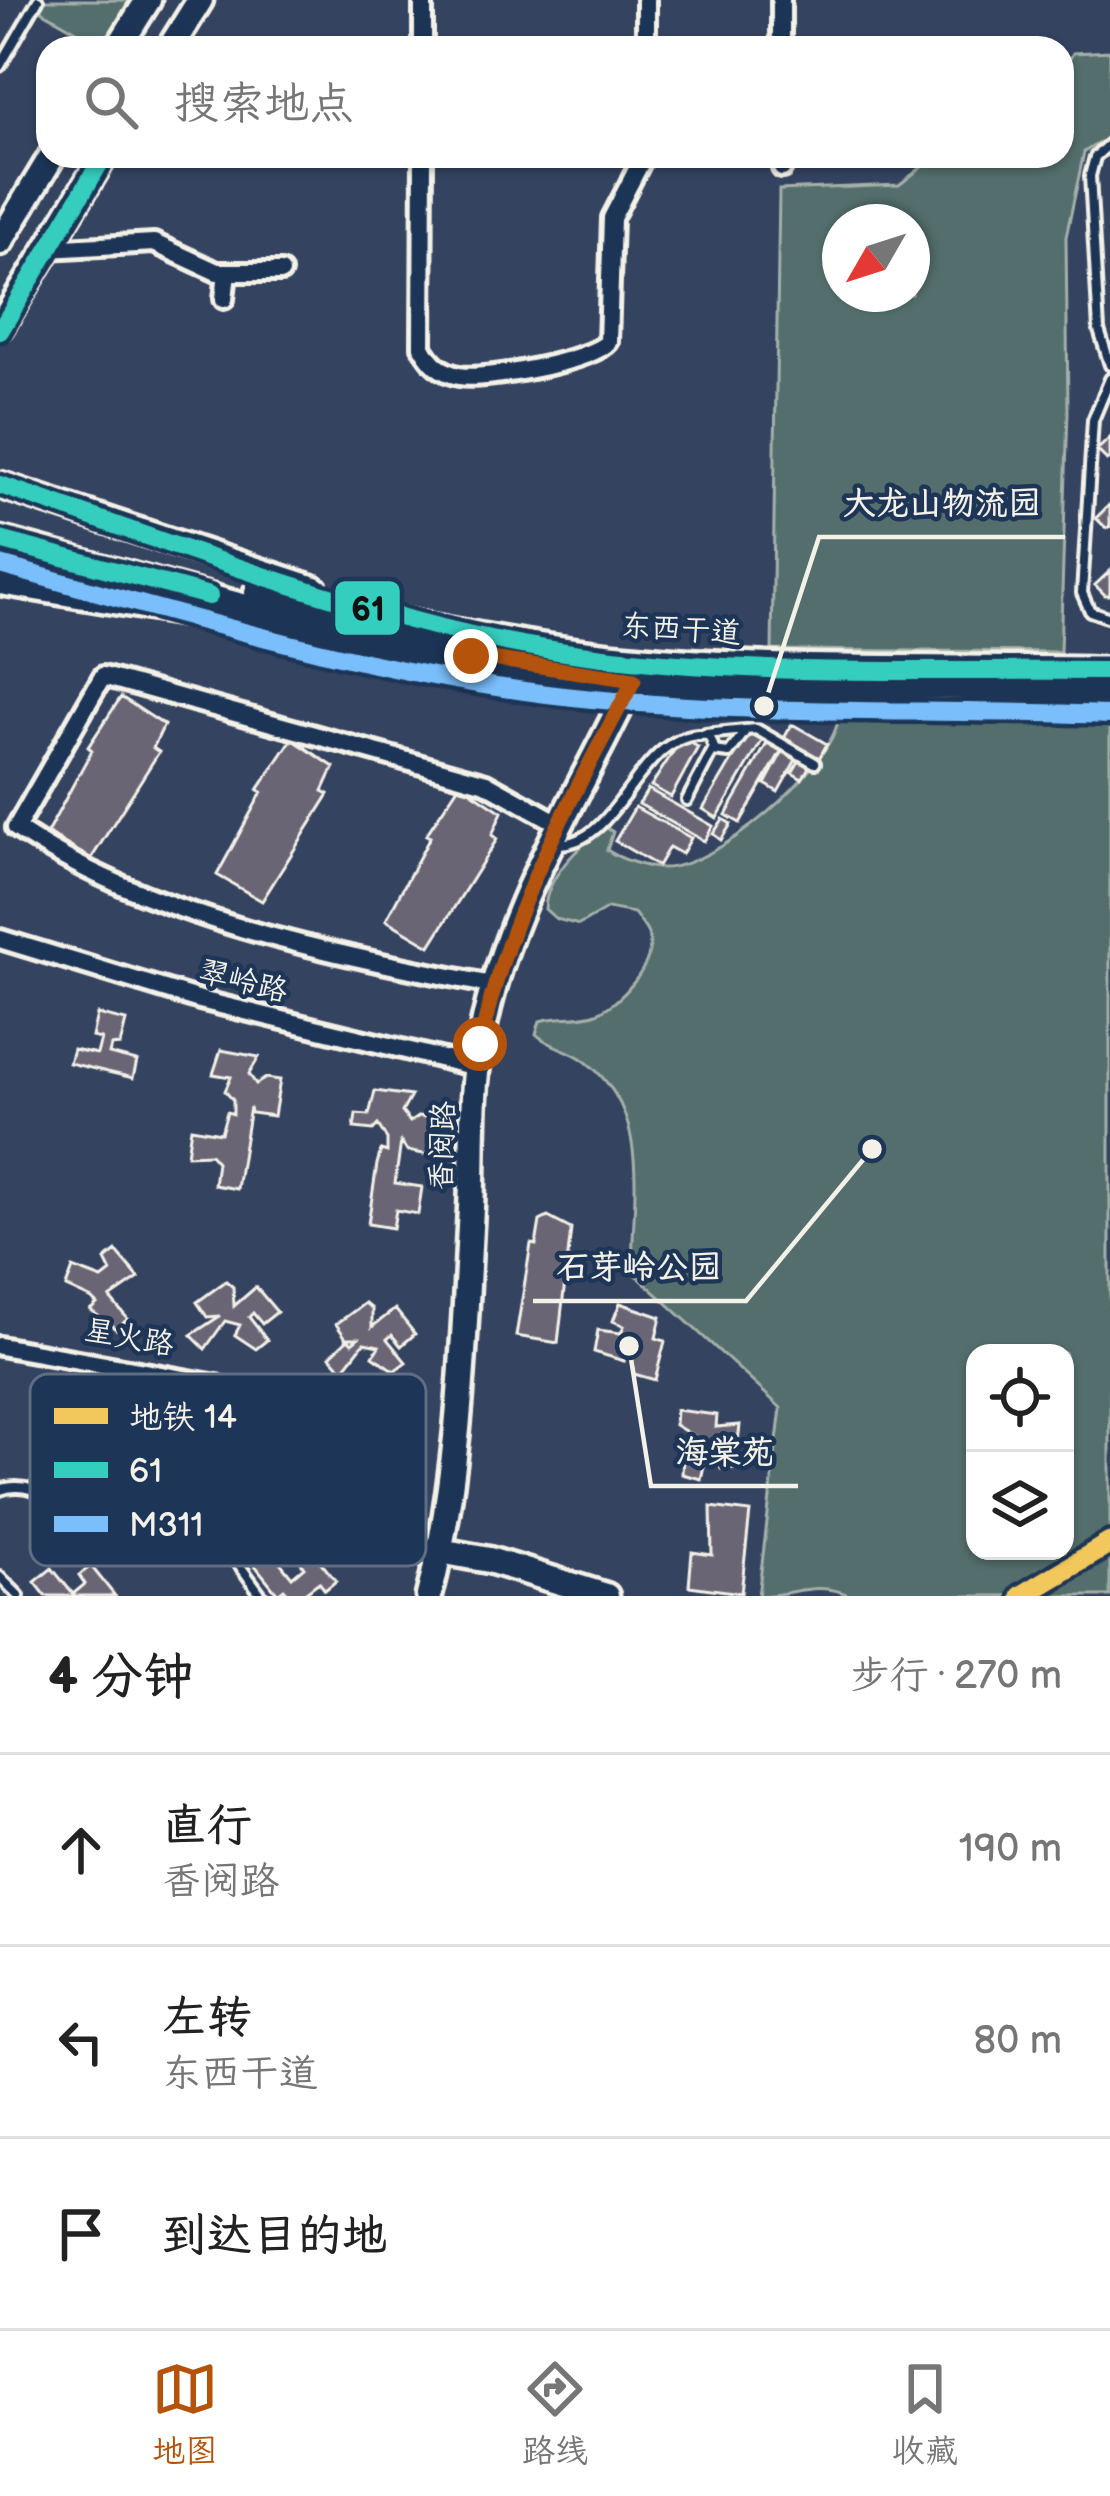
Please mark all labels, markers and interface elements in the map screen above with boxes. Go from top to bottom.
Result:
search box [36,36,1074,168]
icon: search [78,69,144,135]
text: 搜索地点 [174,77,354,132]
north arrow [822,204,930,312]
callout: 大龙山物流园 [819,468,1065,537]
text: 大龙山物流园 [843,484,1041,524]
line badge: 61 [333,579,402,637]
text: 61 [351,590,385,630]
street label: 东西干道 [620,608,742,652]
route end [444,629,498,683]
street label: 翠岭路 [195,954,291,1010]
route start [453,1017,507,1071]
street label: 香阅路 [423,1100,463,1192]
callout: 石芽岭公园 [533,1232,746,1301]
text: 石芽岭公园 [557,1248,722,1288]
street label: 星火路 [82,1312,176,1364]
map controls [966,1344,1074,1560]
button: locate [966,1344,1074,1452]
legend [30,1374,426,1566]
text: 地铁 14 [129,1398,237,1438]
callout: 海棠苑 [651,1417,798,1486]
text: 海棠苑 [676,1433,775,1473]
text: 61 [129,1452,162,1492]
button: layers [966,1452,1074,1560]
text: M311 [129,1506,203,1546]
text: 4 分钟 [48,1647,194,1708]
text: 步行 · 270 m [851,1653,1062,1700]
text: 直行 [162,1799,252,1854]
icon: ahead [48,1817,114,1883]
text: 190 m [959,1826,1062,1873]
text: 香阅路 [162,1859,279,1906]
text: 左转 [162,1991,252,2046]
icon: left [48,2009,114,2075]
text: 80 m [974,2018,1062,2065]
text: 东西干道 [162,2051,318,2098]
icon: arrive [48,2201,114,2267]
text: 到达目的地 [162,2209,387,2264]
tab: 地图 [152,2356,218,2472]
tab: 路线 [522,2356,588,2472]
tab: 收藏 [892,2356,958,2472]

